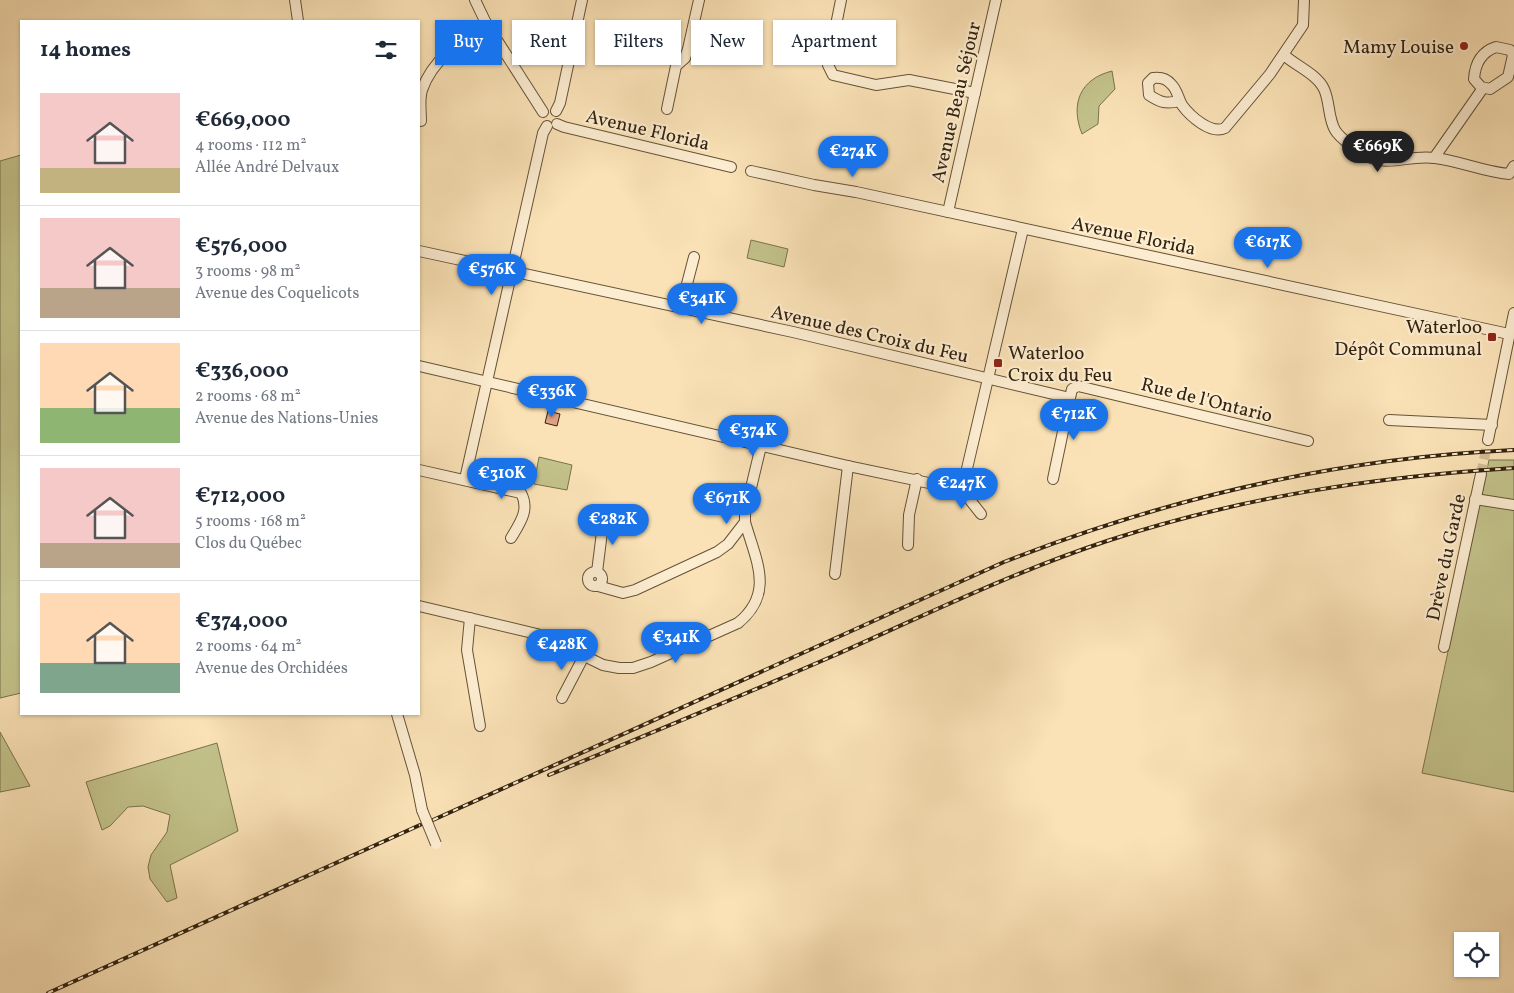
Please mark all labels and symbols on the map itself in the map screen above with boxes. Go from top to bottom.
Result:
street label: Avenue Beau Séjour [926,19,988,185]
place label: Mamy Louise [1343,35,1454,61]
marker: Mamy Louise [1458,40,1470,52]
street label: Avenue Florida [583,104,712,158]
pin: €669K [1343,130,1413,173]
pin: €274K [818,136,888,178]
street label: Avenue Florida [1069,211,1198,263]
pin: €617K [1233,226,1303,269]
pin: €576K [457,254,527,296]
pin: €341K [667,282,737,325]
street label: Avenue des Croix du Feu [768,300,971,370]
place label: Waterloo Dépôt Communal [1334,315,1482,363]
marker: Waterloo Dépôt Communal [1486,331,1498,343]
place label: Waterloo Croix du Feu [1008,341,1113,389]
marker: Waterloo Croix du Feu [992,357,1004,369]
street label: Rue de l'Ontario [1138,372,1275,430]
pin: €336K [517,376,587,418]
pin: €712K [1039,398,1109,441]
pin: €374K [718,414,788,457]
pin: €310K [467,458,537,500]
pin: €247K [927,468,997,510]
pin: €671K [692,482,762,525]
street label: Drève du Garde [1421,491,1473,623]
pin: €282K [578,504,648,546]
pin: €341K [641,622,711,664]
pin: €428K [527,628,597,671]

